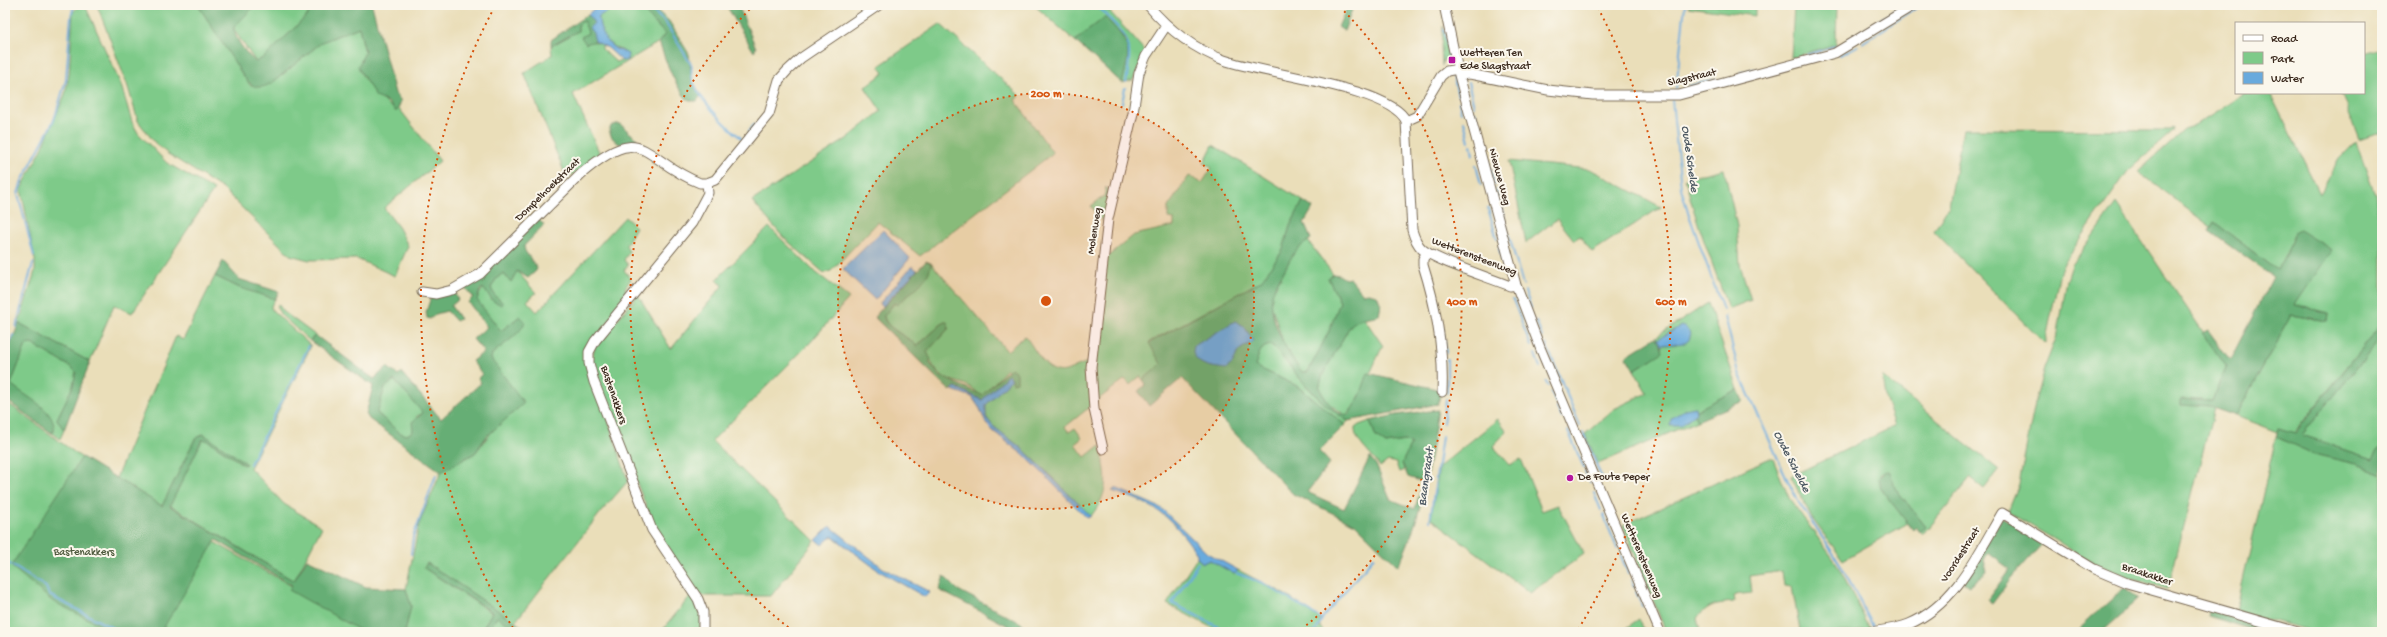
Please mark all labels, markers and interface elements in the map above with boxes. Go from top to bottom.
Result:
legend [2235,22,2365,94]
text: Road [2271,33,2298,47]
place label: Wetteren Ten Ede Slagstraat [1460,48,1532,73]
text: Park [2270,53,2296,67]
marker: Wetteren Ten Ede Slagstraat [1447,55,1457,65]
street label: Slagstraat [1667,66,1719,89]
text: Water [2271,73,2305,87]
text: 200 m [1031,88,1062,102]
water label: Oude Schelde [1677,125,1701,194]
street label: Nieuwe Weg [1486,147,1512,207]
street label: Dompelhoekstraat [512,155,584,225]
street label: Molenweg [1085,207,1105,255]
street label: Wetterensteenweg [1430,235,1518,279]
centre of rings [1039,294,1053,308]
text: 400 m [1446,296,1478,310]
text: 600 m [1655,296,1687,310]
street label: Bastenakkers [597,363,629,427]
water label: Oude Schelde [1770,429,1813,496]
water label: Baangracht [1416,445,1438,507]
place label: De Foute Peper [1577,472,1651,484]
marker: De Foute Peper [1565,473,1575,483]
street label: Wetterensteenweg [1618,512,1664,600]
street label: Voordestraat [1938,524,1984,585]
park label: Bastenakkers [53,547,115,559]
street label: Braakakker [2119,561,2175,589]

